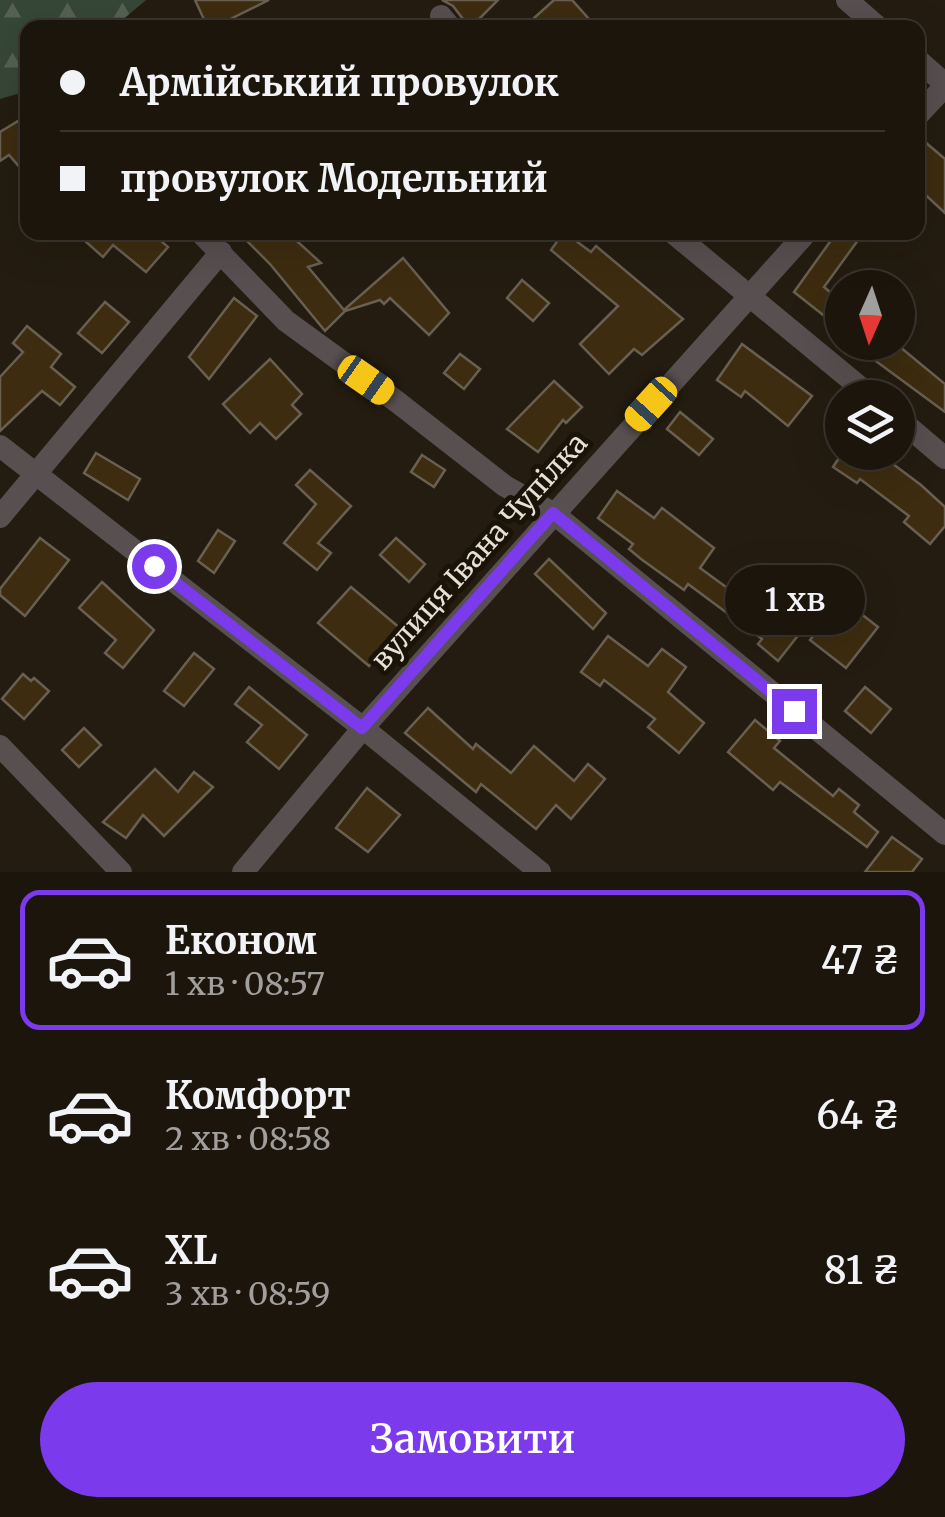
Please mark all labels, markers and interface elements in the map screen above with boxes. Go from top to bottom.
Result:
text: Армійський провулок [120,59,559,106]
text: провулок Модельний [120,155,548,202]
north arrow [825,270,915,360]
map controls [825,270,915,470]
car [333,351,399,409]
car [620,372,682,436]
button: layers [825,380,915,470]
street label: вулиця Івана Чупілка [363,425,595,677]
route start [132,544,177,589]
callout: 1 хв [724,566,864,636]
text: 1 хв [765,580,825,620]
route end [772,689,817,734]
icon: car [45,915,135,1005]
text: Економ [165,917,317,964]
text: 47 ₴ [821,937,900,984]
text: 1 хв · 08:57 [165,964,325,1004]
icon: car [45,1070,135,1160]
text: Комфорт [165,1072,351,1119]
text: 64 ₴ [816,1092,900,1139]
text: 2 хв · 08:58 [165,1119,331,1159]
icon: car [45,1225,135,1315]
text: XL [165,1227,217,1274]
text: 81 ₴ [824,1247,900,1294]
text: 3 хв · 08:59 [165,1274,330,1314]
button: Замовити [40,1382,905,1497]

